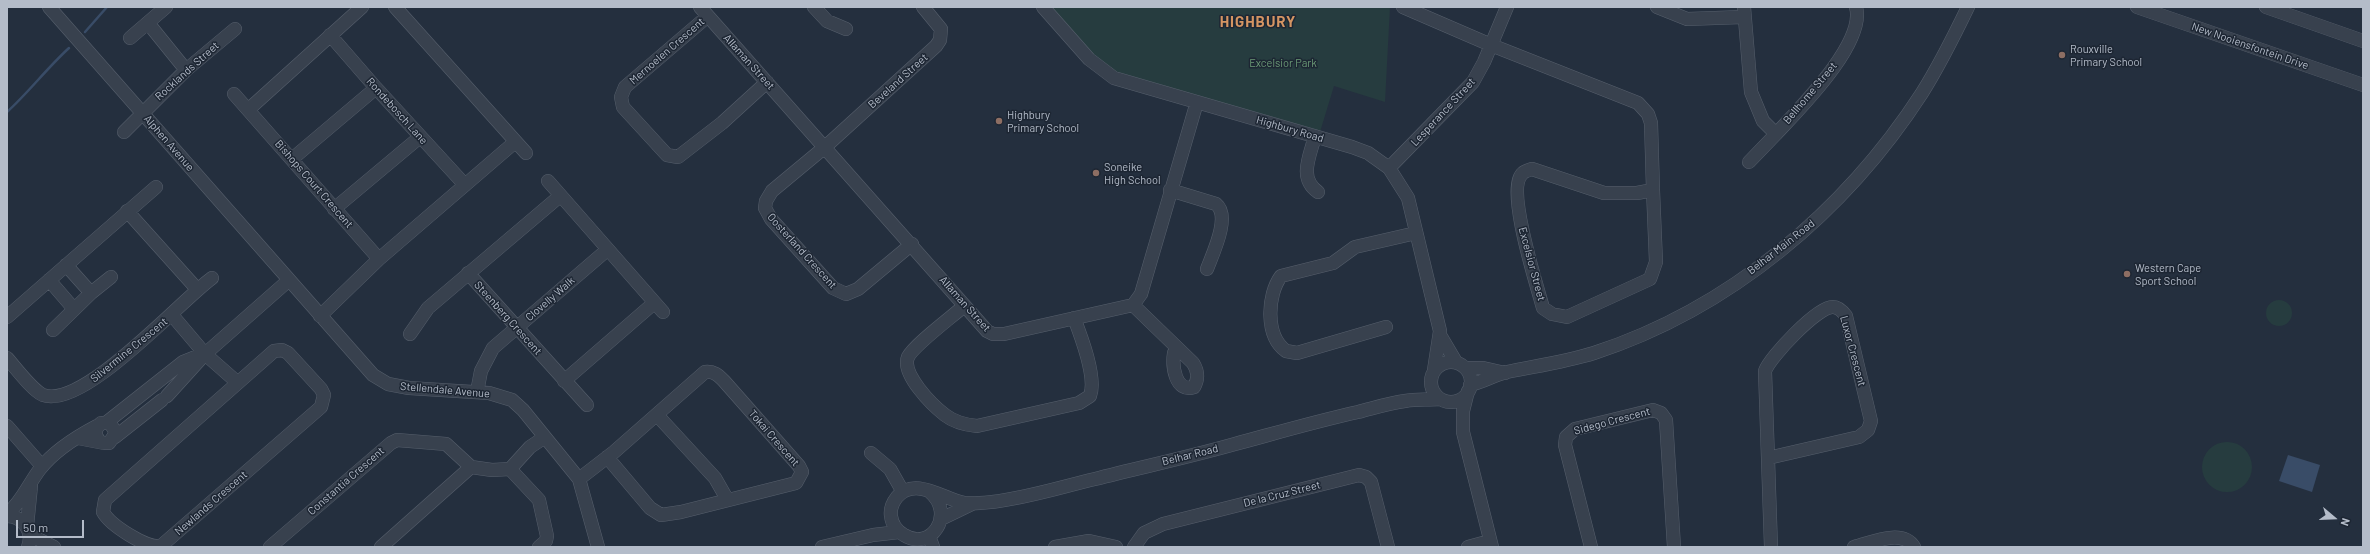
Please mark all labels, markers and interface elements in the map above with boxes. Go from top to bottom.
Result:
district label: HIGHBURY [1220,13,1296,31]
street label: Mernoelen Crescent [627,15,707,87]
street label: New Nooiensfontein Drive [2190,20,2310,72]
street label: Allaman Street [721,31,777,93]
street label: Rocklands Street [152,39,222,103]
place label: Rouxville Primary School [2070,42,2142,68]
marker: Rouxville Primary School [2057,50,2067,60]
street label: Beveland Street [865,51,931,111]
park label: Excelsior Park [1249,56,1317,70]
street label: Bellhome Street [1780,59,1840,127]
street label: Rondebosch Lane [364,75,430,147]
street label: Lesperance Street [1408,75,1478,149]
place label: Highbury Primary School [1007,108,1079,134]
street label: Alphen Avenue [141,112,197,174]
street label: Highbury Road [1255,113,1325,145]
marker: Highbury Primary School [994,116,1004,126]
street label: Bishops Court Crescent [272,137,356,231]
place label: Soneike High School [1104,160,1161,186]
marker: Soneike High School [1091,168,1101,178]
street label: Oosterland Crescent [765,210,839,292]
street label: Belhar Main Road [1745,217,1817,277]
street label: Excelsior Street [1516,226,1548,302]
place label: Western Cape Sport School [2135,261,2201,287]
marker: Western Cape Sport School [2122,269,2132,279]
street label: Allaman Street [937,273,993,335]
street label: Clovelly Walk [523,274,577,324]
street label: Steenberg Crescent [471,278,545,358]
street label: Luxor Crescent [1837,314,1869,388]
street label: Silvermine Crescent [88,315,170,385]
street label: Stellendale Avenue [400,379,490,401]
street label: Sidego Crescent [1572,404,1652,438]
street label: Tokai Crescent [746,407,802,469]
street label: Belhar Road [1161,442,1219,468]
street label: Constantia Crescent [305,444,387,518]
street label: Newlands Crescent [172,468,250,538]
street label: De la Cruz Street [1242,478,1322,510]
north arrow [2314,498,2354,538]
scale bar [18,512,86,538]
text: N [2338,516,2353,528]
text: 50 m [23,520,48,534]

